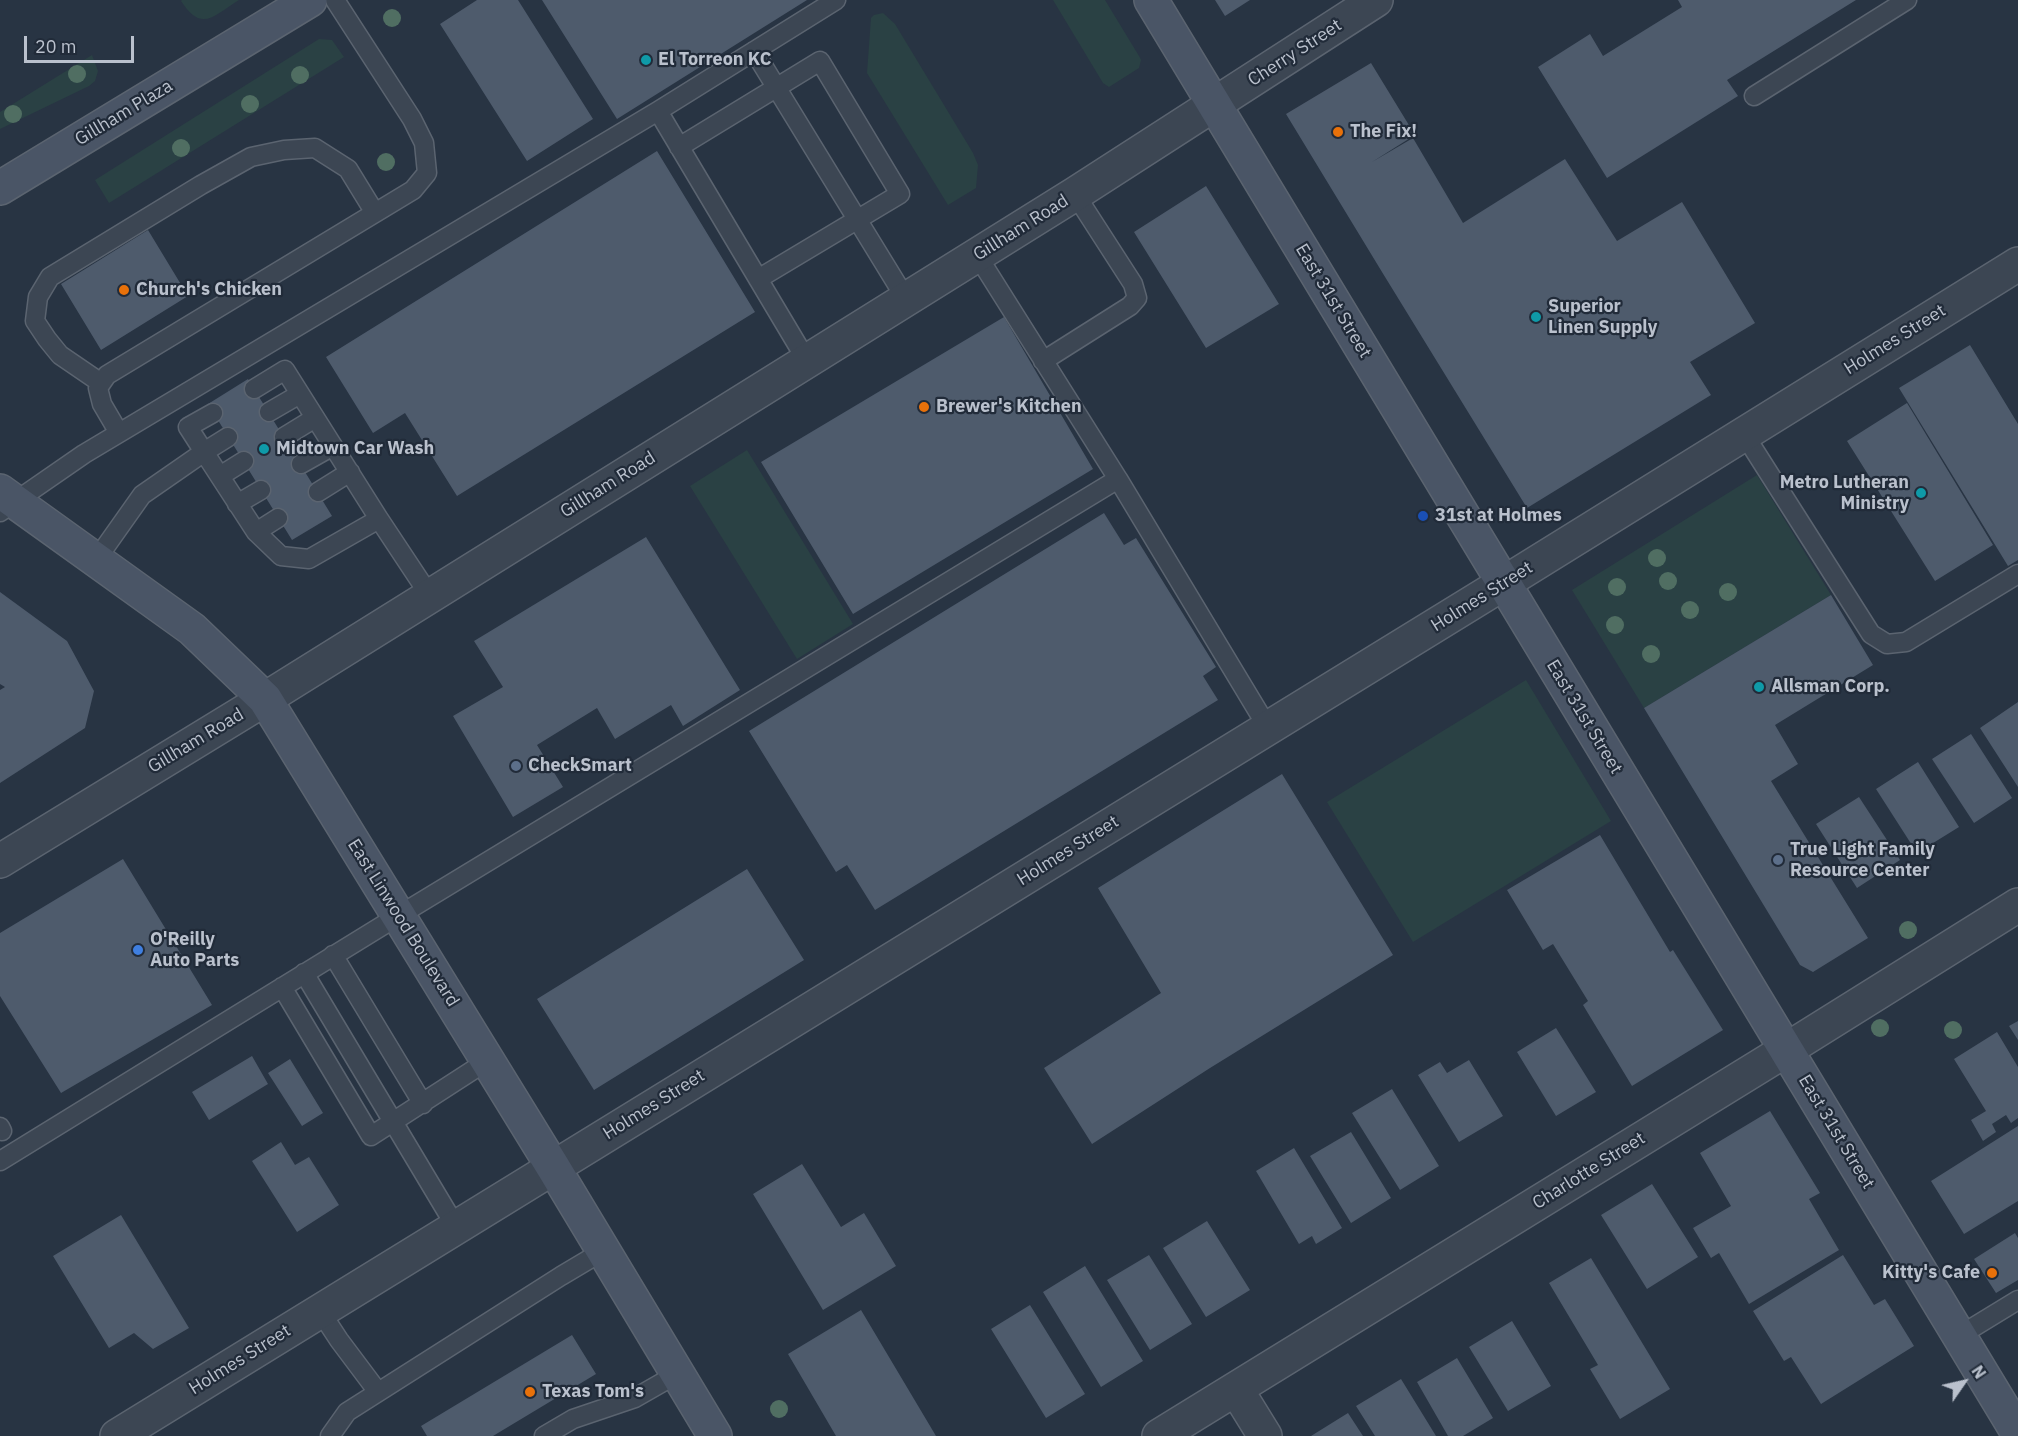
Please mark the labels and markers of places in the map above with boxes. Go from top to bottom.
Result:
place label: El Torreon KC [658,49,771,71]
marker: El Torreon KC [639,53,653,67]
place label: The Fix! [1350,121,1417,143]
marker: The Fix! [1331,125,1345,139]
place label: Church's Chicken [136,279,282,301]
marker: Church's Chicken [117,283,131,297]
place label: Superior Linen Supply [1548,296,1657,338]
marker: Superior Linen Supply [1529,310,1543,324]
place label: Brewer's Kitchen [936,396,1082,418]
marker: Brewer's Kitchen [917,400,931,414]
place label: Midtown Car Wash [276,438,434,460]
marker: Midtown Car Wash [257,442,271,456]
place label: Metro Lutheran Ministry [1780,472,1909,514]
marker: Metro Lutheran Ministry [1914,486,1928,500]
place label: 31st at Holmes [1435,505,1562,527]
marker: 31st at Holmes [1416,509,1430,523]
place label: Allsman Corp. [1771,676,1890,698]
marker: Allsman Corp. [1752,680,1766,694]
place label: CheckSmart [528,755,632,777]
marker: CheckSmart [509,759,523,773]
place label: True Light Family Resource Center [1790,839,1935,882]
marker: True Light Family Resource Center [1771,853,1785,867]
place label: O'Reilly Auto Parts [150,929,239,972]
marker: O'Reilly Auto Parts [131,943,145,957]
place label: Kitty's Cafe [1882,1262,1980,1284]
marker: Kitty's Cafe [1985,1266,1999,1280]
place label: Texas Tom's [542,1381,644,1403]
marker: Texas Tom's [523,1385,537,1399]

